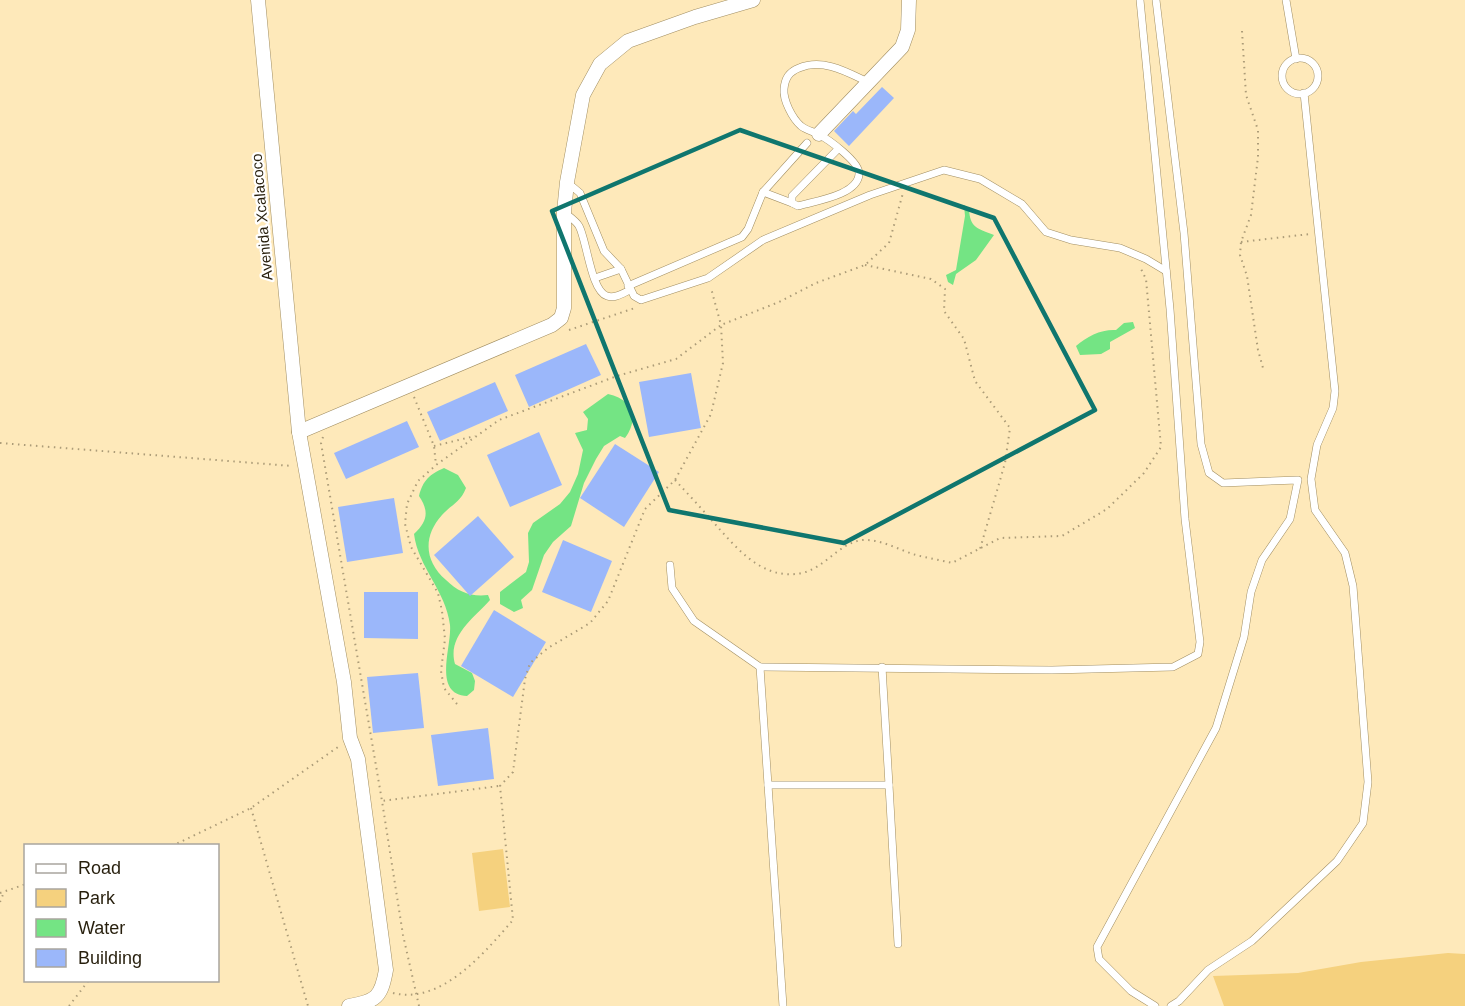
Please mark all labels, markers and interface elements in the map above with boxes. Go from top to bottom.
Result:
street label: Avenida Xcalacoco [247,153,276,281]
legend [24,844,219,982]
text: Road [78,858,121,878]
text: Park [78,888,116,908]
text: Water [78,918,125,938]
text: Building [78,948,142,968]

